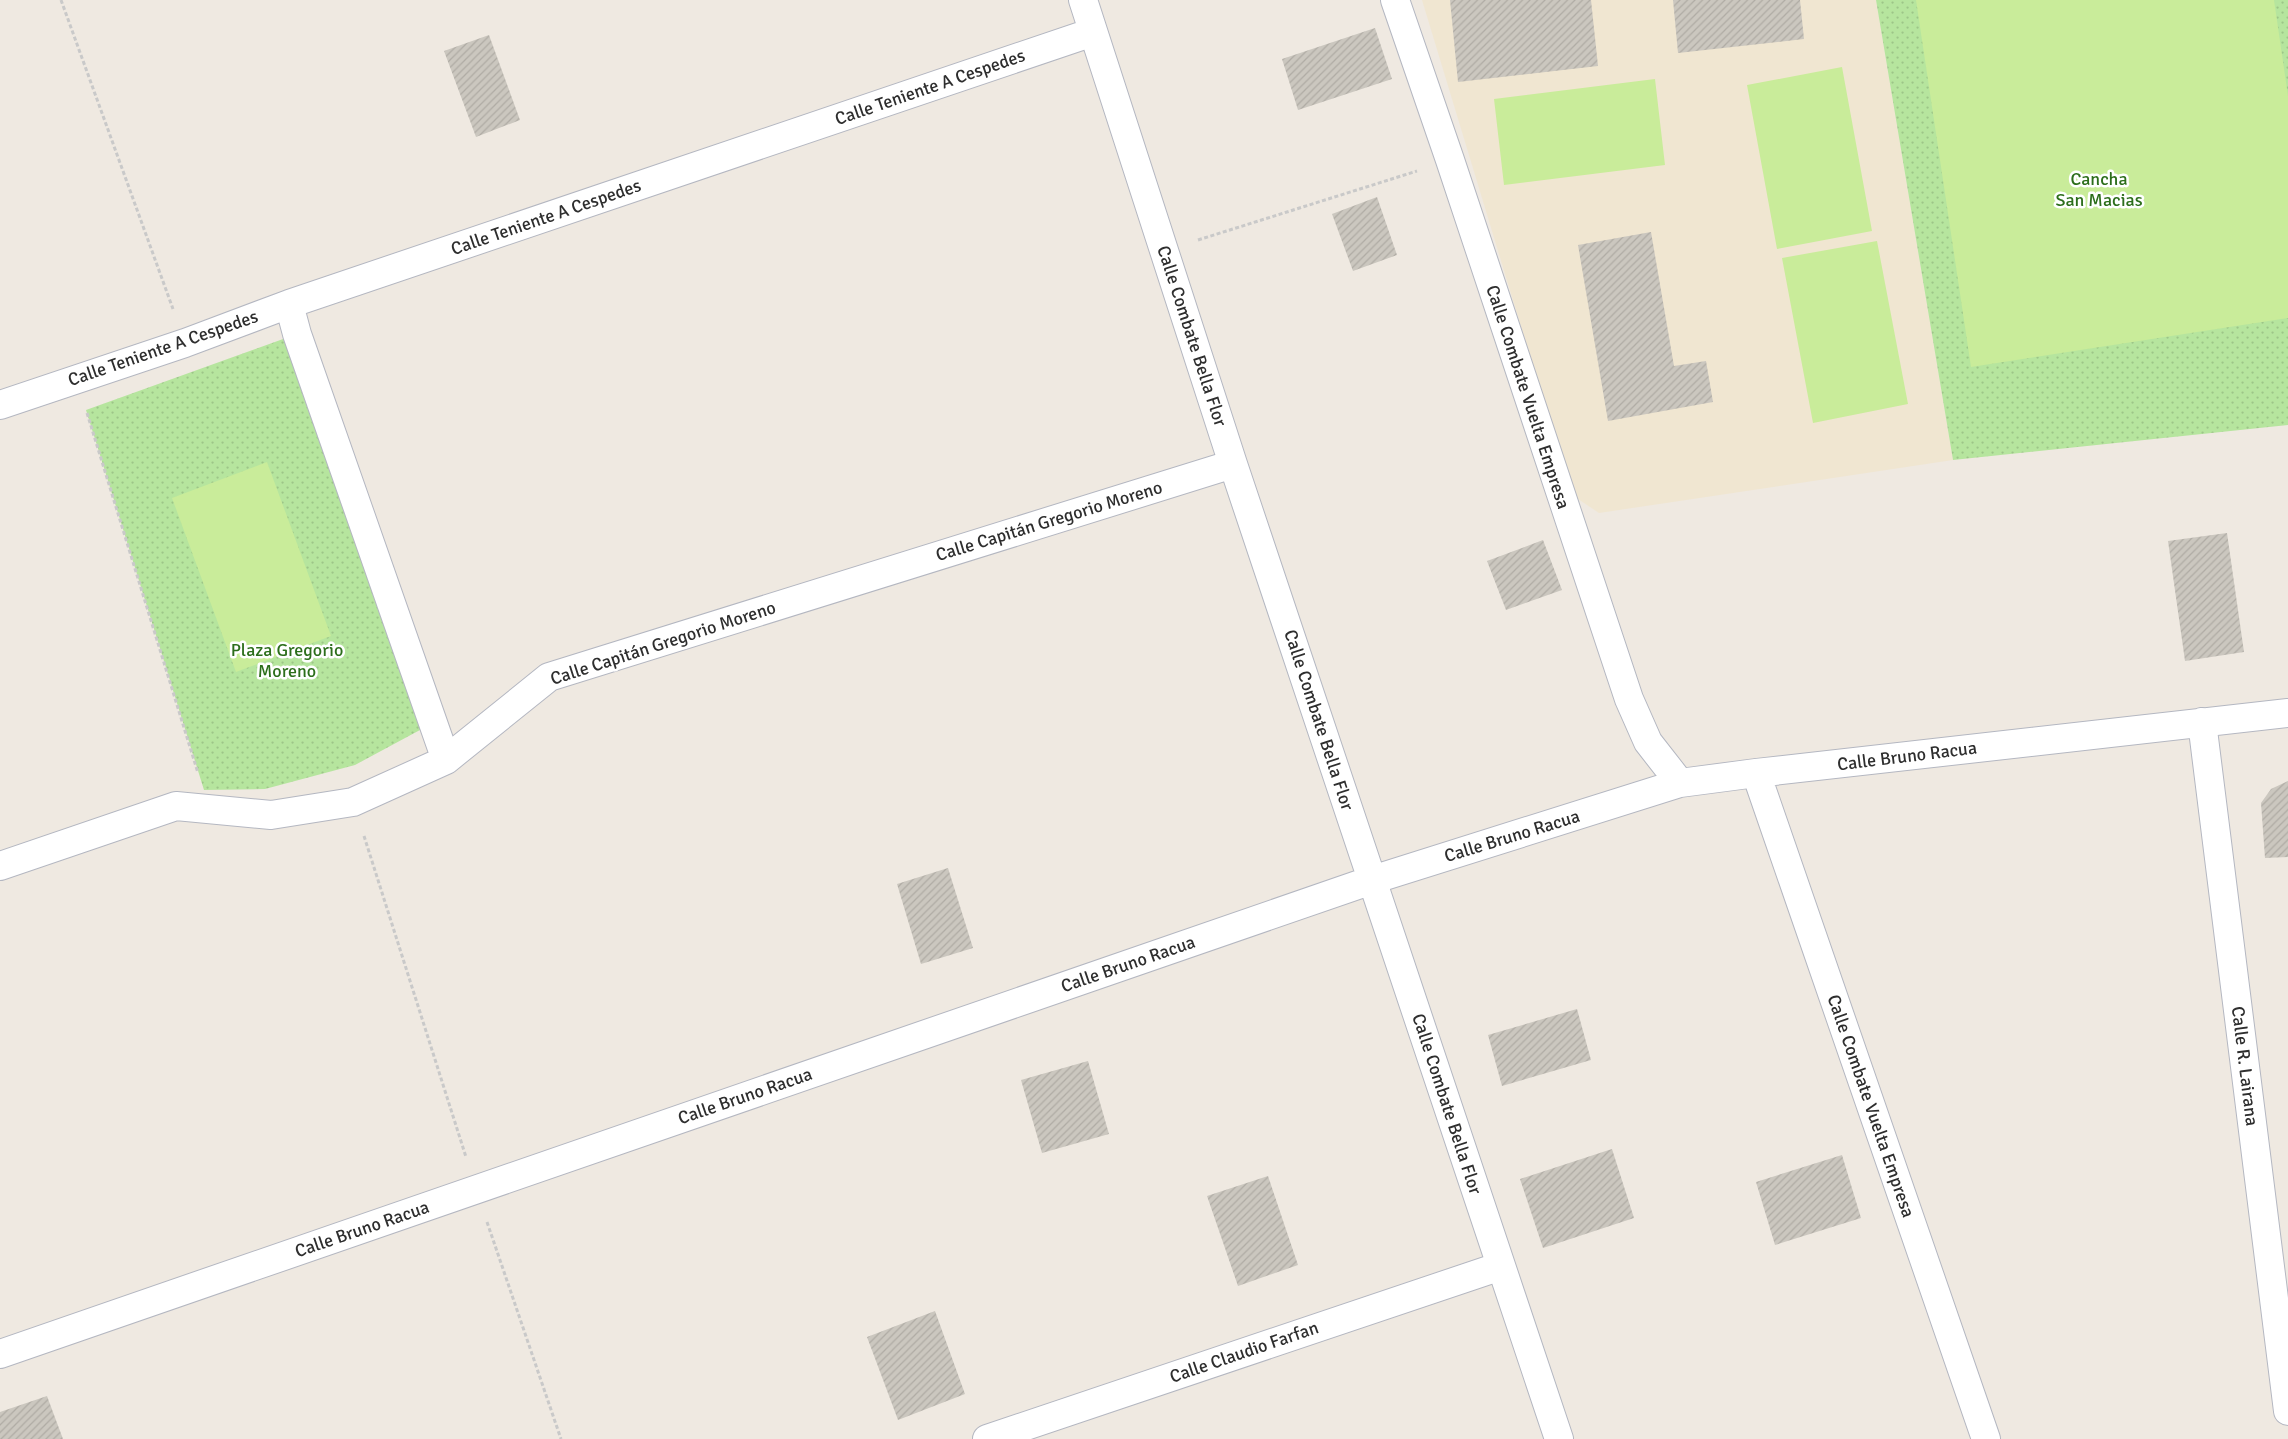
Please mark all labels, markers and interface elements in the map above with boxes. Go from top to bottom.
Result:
street label: Calle Teniente A Cespedes [832,44,1028,130]
park label: Cancha San Macias [2055,168,2143,211]
street label: Calle Teniente A Cespedes [448,174,644,260]
street label: Calle Combate Bella Flor [1152,243,1232,430]
street label: Calle Combate Vuelta Empresa [1481,282,1575,512]
street label: Calle Teniente A Cespedes [65,305,261,391]
street label: Calle Capitán Gregorio Moreno [933,476,1165,566]
street label: Calle Capitán Gregorio Moreno [548,596,778,690]
street label: Calle Combate Bella Flor [1279,627,1359,814]
park label: Plaza Gregorio Moreno [231,639,343,682]
street label: Calle Bruno Racua [1836,737,1978,775]
street label: Calle Bruno Racua [1442,805,1582,867]
street label: Calle Bruno Racua [1058,931,1198,997]
street label: Calle Combate Vuelta Empresa [1822,992,1920,1220]
street label: Calle R. Lairana [2227,1005,2263,1127]
street label: Calle Combate Bella Flor [1407,1011,1487,1198]
street label: Calle Bruno Racua [675,1063,815,1129]
street label: Calle Bruno Racua [292,1196,432,1262]
street label: Calle Claudio Farfan [1167,1316,1321,1388]

